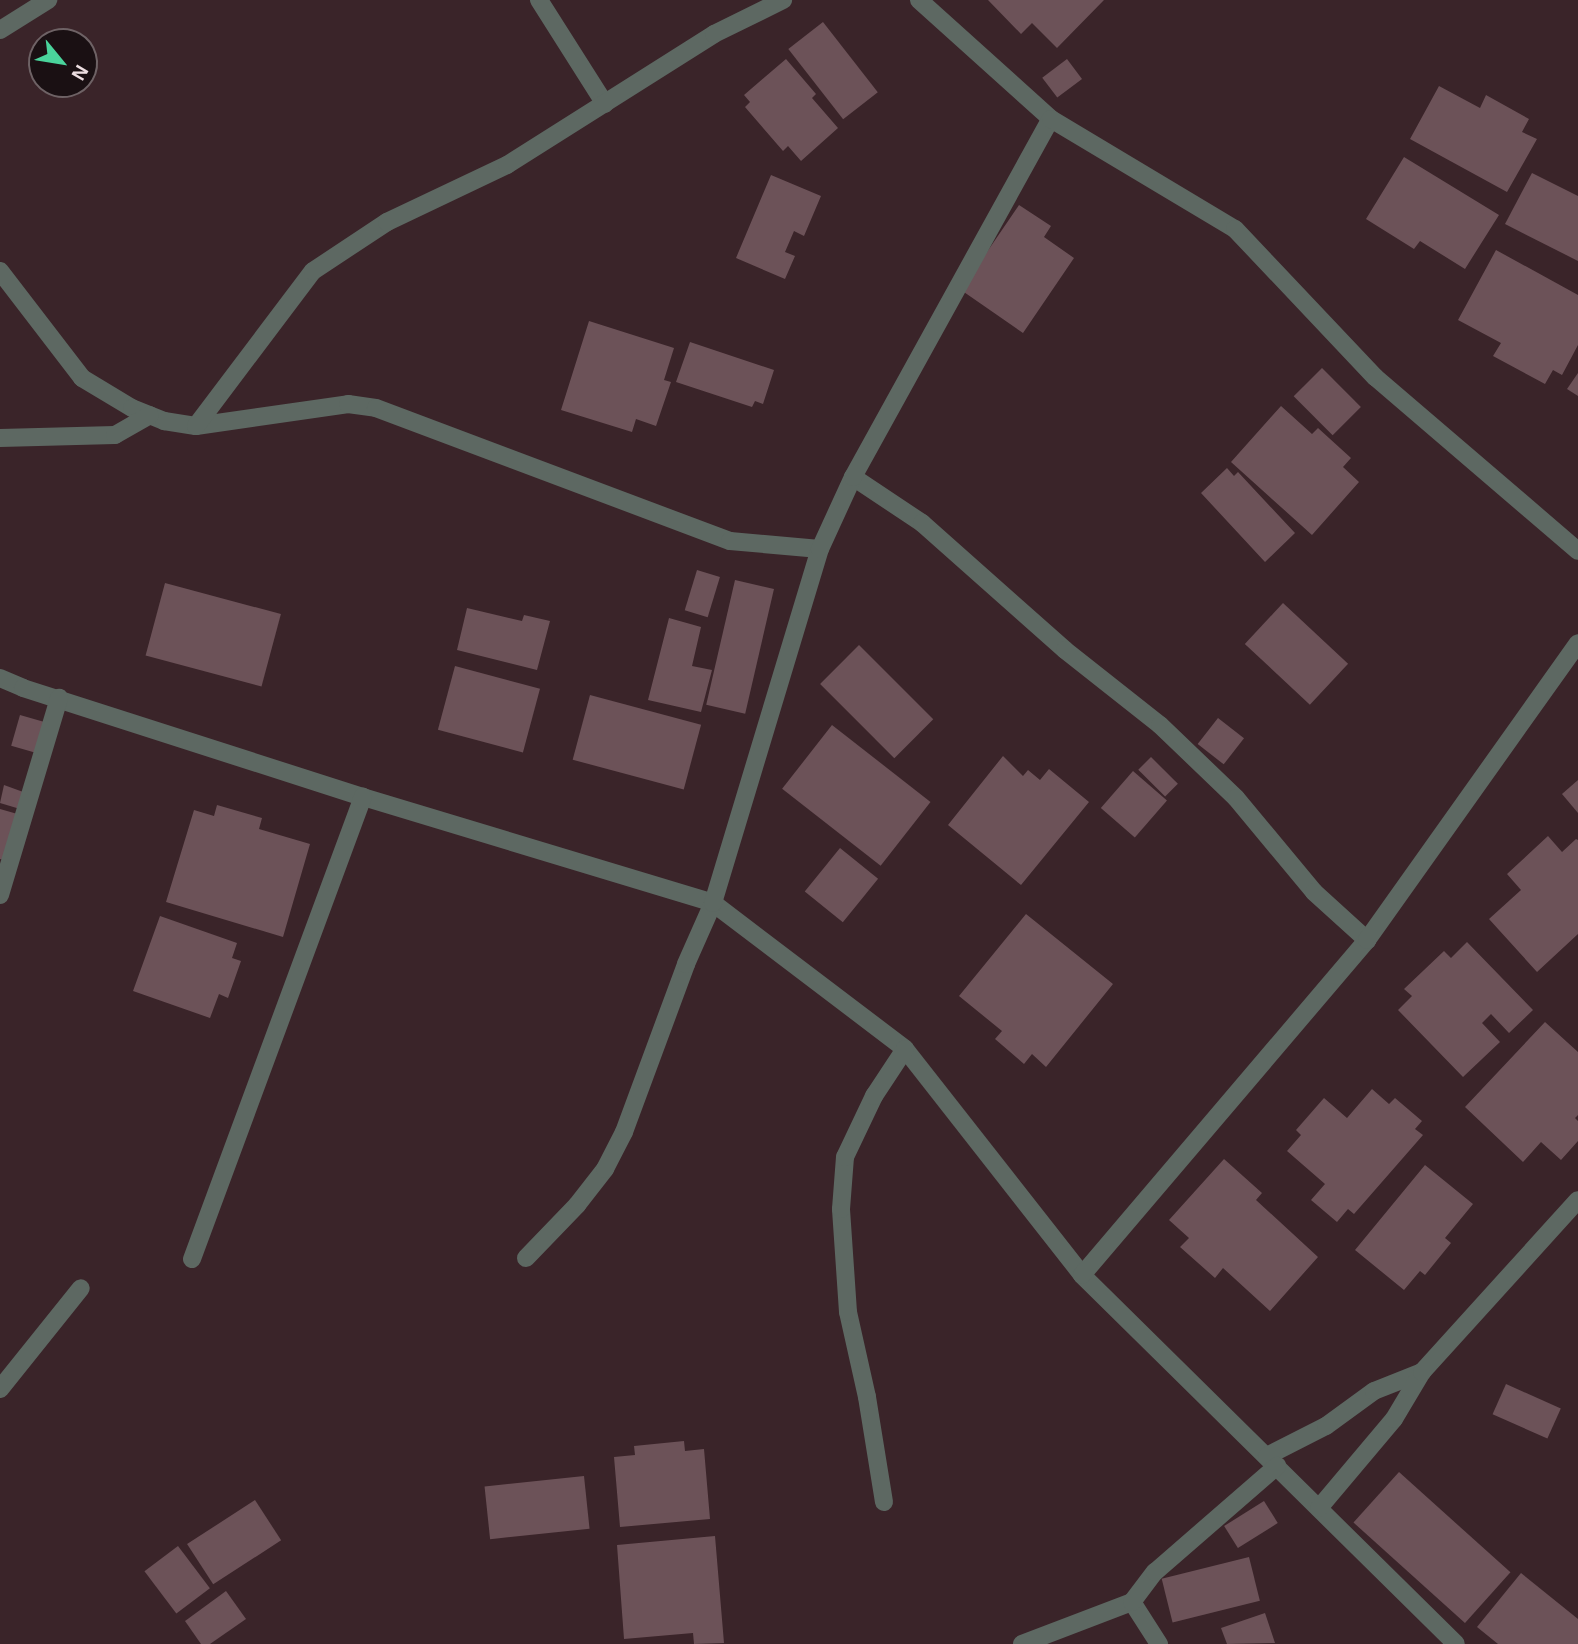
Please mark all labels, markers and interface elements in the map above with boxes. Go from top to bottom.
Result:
north arrow [28,28,98,98]
text: N [67,62,92,84]

